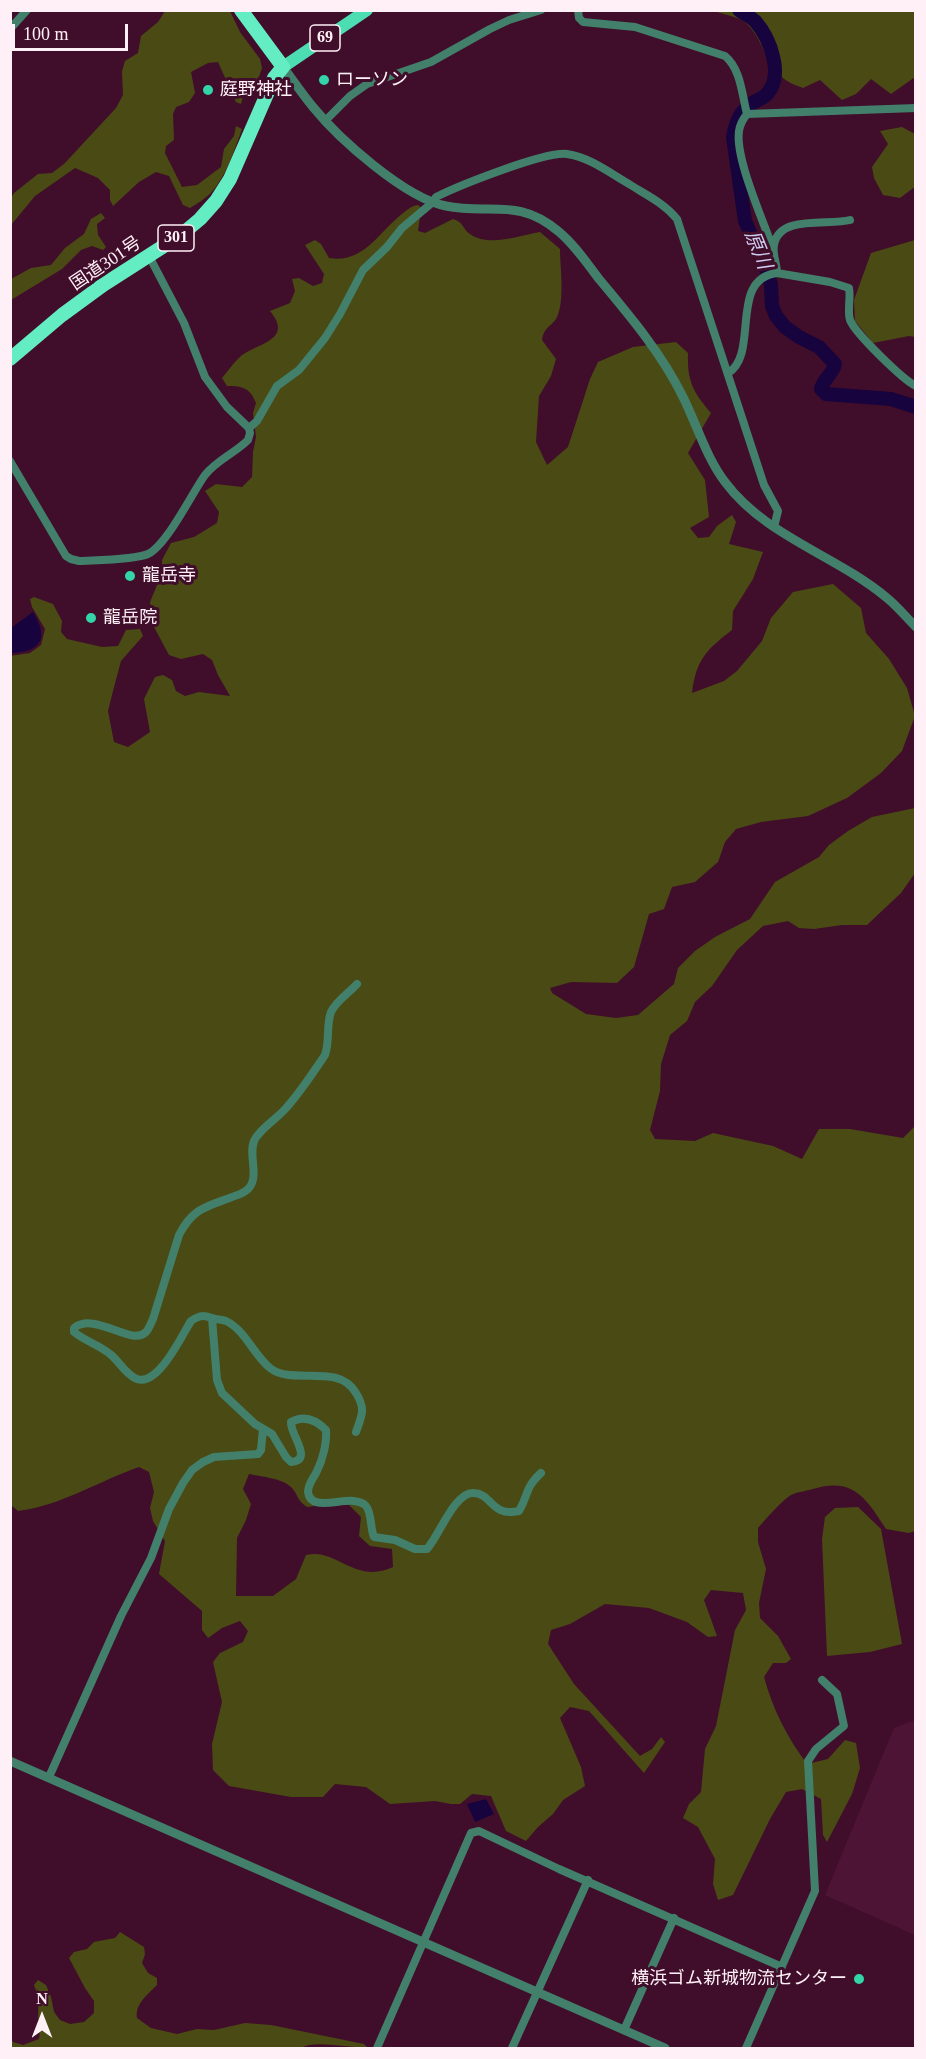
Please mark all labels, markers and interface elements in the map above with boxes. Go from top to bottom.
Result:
scale bar [15,12,130,50]
text: 100 m [23,24,69,44]
road number: 69 [310,25,340,51]
place label: ローソン [336,69,408,91]
marker: ローソン [317,73,331,87]
place label: 庭野神社 [220,79,292,101]
marker: 庭野神社 [201,83,215,97]
road number: 301 [158,225,194,251]
water label: 原川 [738,227,776,273]
street label: 国道301号 [66,232,146,296]
place label: 龍岳寺 [142,565,196,587]
marker: 龍岳寺 [123,569,137,583]
place label: 龍岳院 [103,607,157,629]
marker: 龍岳院 [84,611,98,625]
place label: 横浜ゴム新城物流センター [631,1968,847,1990]
marker: 横浜ゴム新城物流センター [852,1972,866,1986]
north arrow [12,1987,72,2047]
text: N [36,1990,48,2007]

